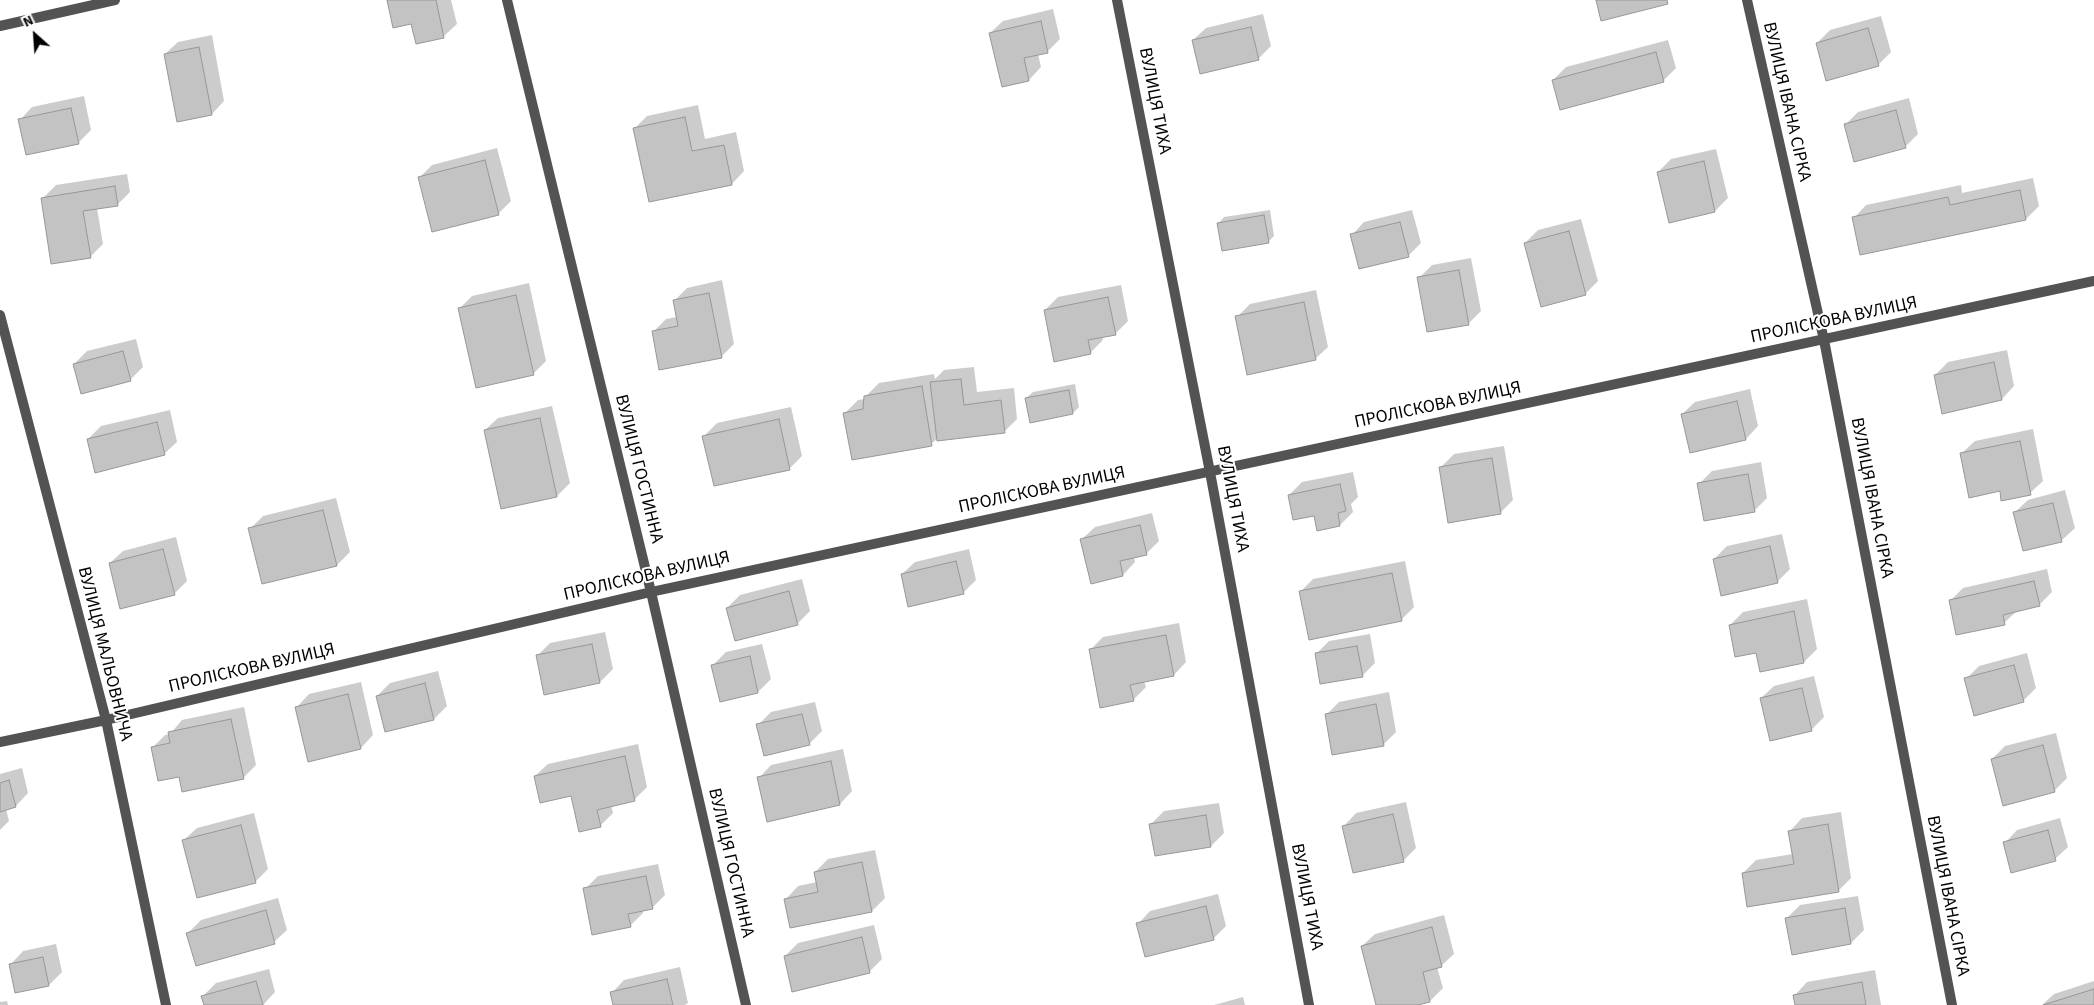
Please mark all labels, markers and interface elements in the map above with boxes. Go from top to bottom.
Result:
north arrow [10,10,60,60]
text: N [20,10,37,33]
street label: ВУЛИЦЯ ІВАНА СІРКА [1757,20,1815,184]
street label: ВУЛИЦЯ ТИХА [1133,46,1175,156]
street label: ПРОЛІСКОВА ВУЛИЦЯ [1749,293,1919,349]
street label: ПРОЛІСКОВА ВУЛИЦЯ [1353,378,1523,434]
street label: ВУЛИЦЯ ГОСТИННА [609,392,667,546]
street label: ВУЛИЦЯ ІВАНА СІРКА [1845,416,1897,580]
street label: ВУЛИЦЯ ТИХА [1211,444,1253,554]
street label: ПРОЛІСКОВА ВУЛИЦЯ [957,463,1127,519]
street label: ПРОЛІСКОВА ВУЛИЦЯ [562,547,732,607]
street label: ВУЛИЦЯ МАЛЬОВНИЧА [72,565,136,743]
street label: ПРОЛІСКОВА ВУЛИЦЯ [167,639,337,699]
street label: ВУЛИЦЯ ГОСТИННА [702,786,758,940]
street label: ВУЛИЦЯ ІВАНА СІРКА [1921,814,1973,978]
street label: ВУЛИЦЯ ТИХА [1285,842,1327,952]

